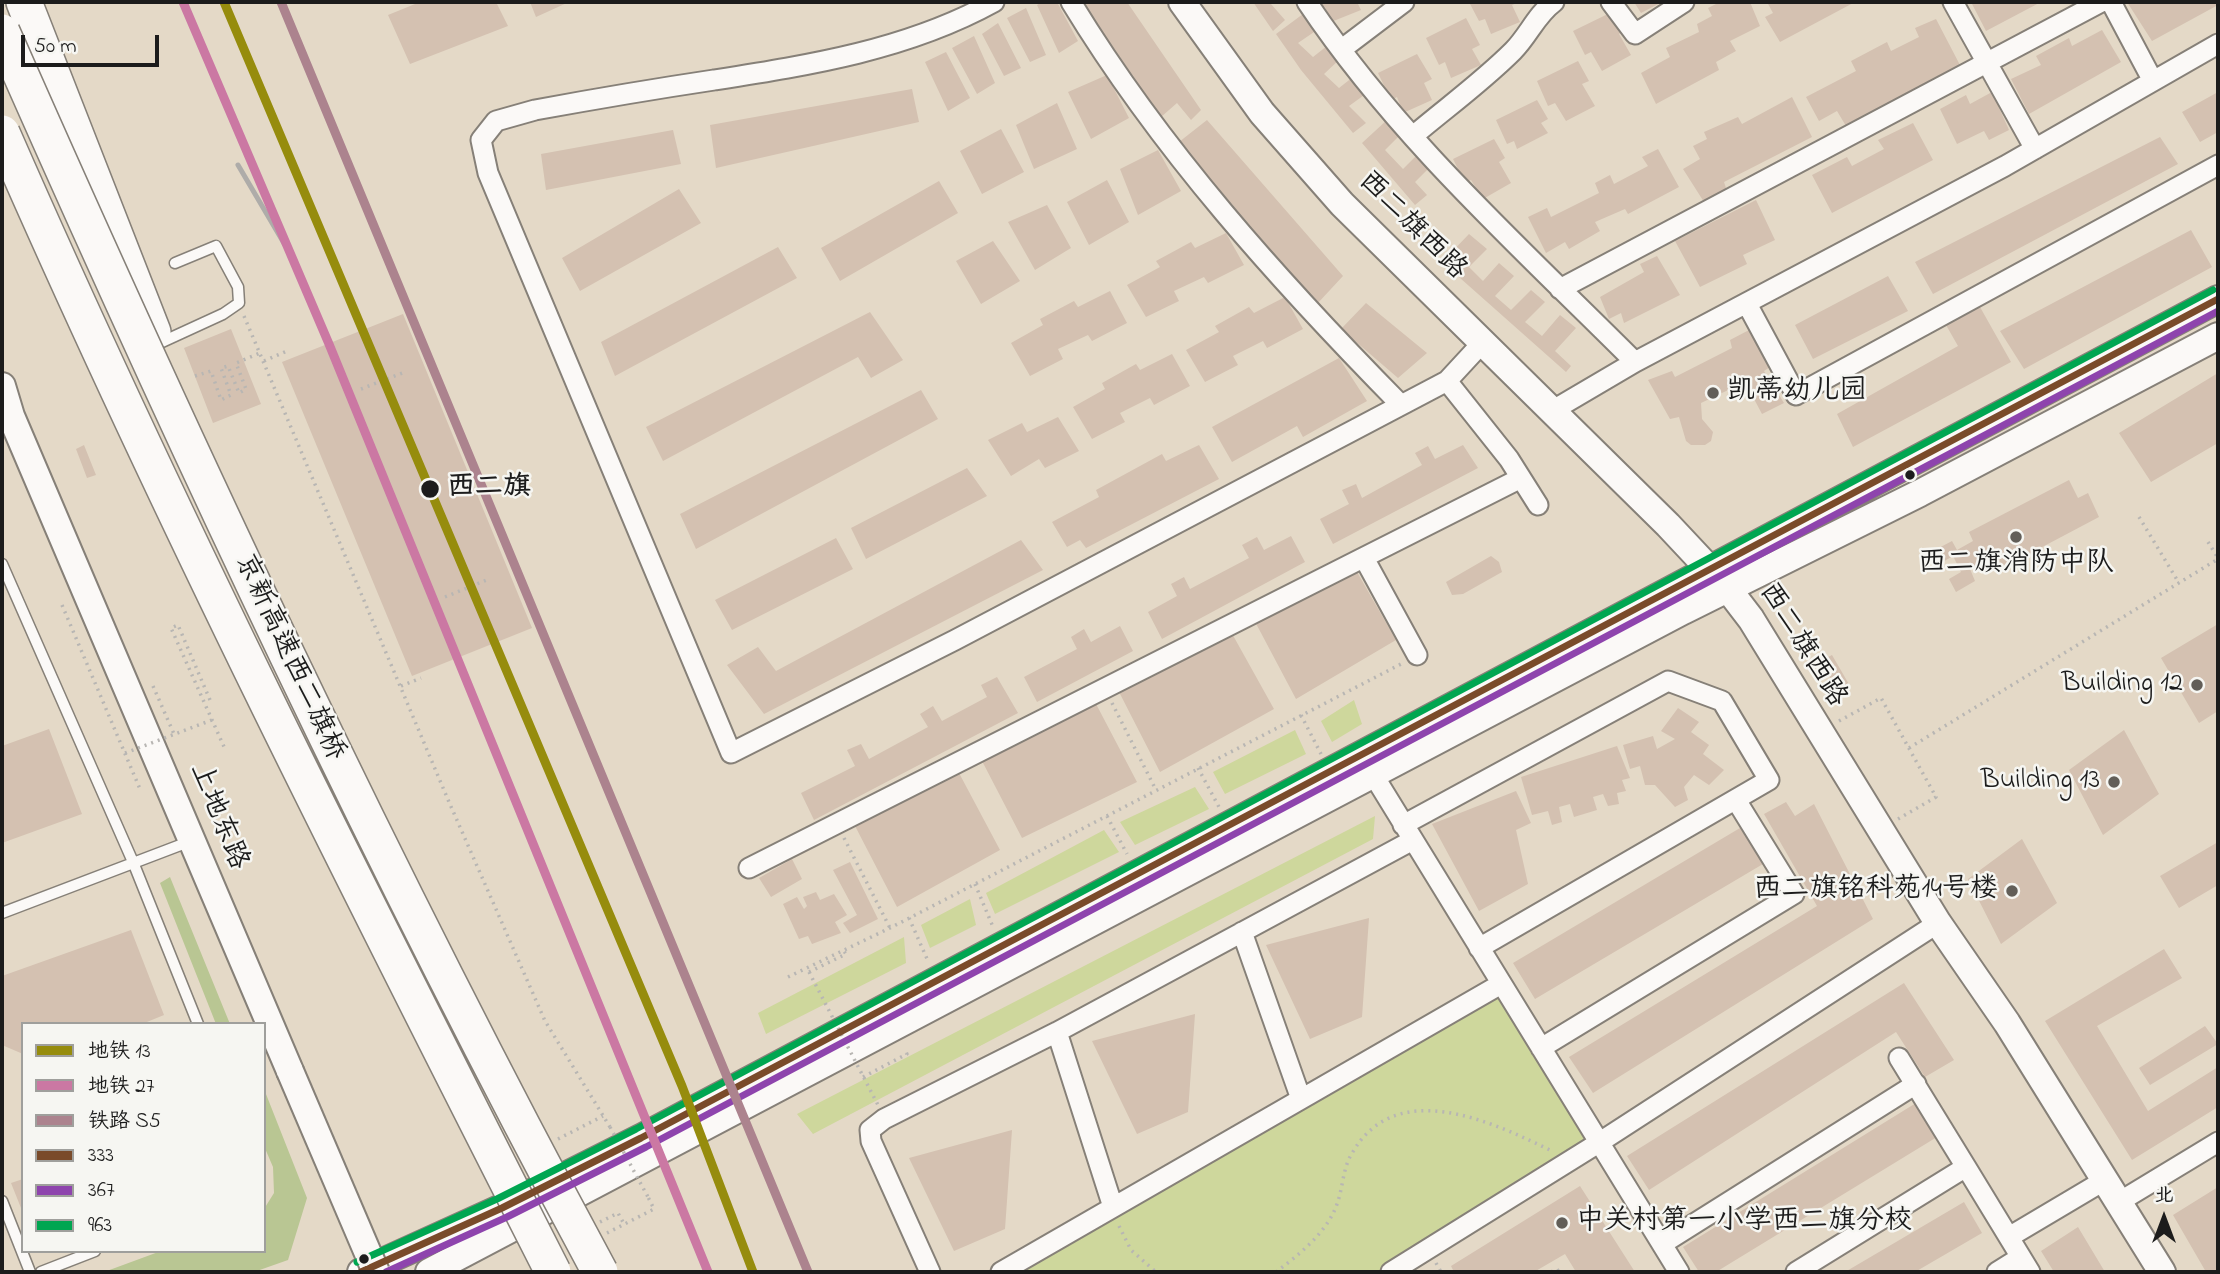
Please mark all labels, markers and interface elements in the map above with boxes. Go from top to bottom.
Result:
scale bar [24,21,163,65]
text: 50 m [34,32,77,62]
street label: 西二旗西路 [1350,166,1472,288]
place label: 凯蒂幼儿园 [1727,376,1867,410]
marker: 凯蒂幼儿园 [1705,385,1721,401]
unlabelled marker [1903,468,1917,482]
place label: 西二旗 [447,472,531,506]
marker: 西二旗 [419,478,441,500]
marker: 西二旗消防中队 [2008,529,2024,545]
place label: 西二旗消防中队 [1918,548,2114,582]
street label: 京新高速西二旗桥 [225,549,351,767]
street label: 西二旗西路 [1750,578,1852,714]
place label: Building 12 [2061,668,2183,702]
marker: Building 12 [2189,677,2205,693]
street label: 上地东路 [180,759,254,875]
place label: Building 13 [1981,765,2100,799]
marker: Building 13 [2106,774,2122,790]
place label: 西二旗铭科苑14号楼 [1754,874,1998,908]
marker: 西二旗铭科苑14号楼 [2004,883,2020,899]
legend [21,1022,266,1253]
text: 地铁 13 [88,1037,151,1067]
text: 地铁 27 [88,1072,154,1102]
text: 铁路 S5 [88,1107,161,1137]
text: 333 [88,1141,114,1171]
text: 367 [88,1176,115,1206]
north arrow [2129,1183,2199,1253]
text: 北 [2154,1183,2174,1210]
place label: 中关村第一小学西二旗分校 [1576,1206,1912,1240]
text: 963 [88,1211,112,1241]
marker: 中关村第一小学西二旗分校 [1554,1215,1570,1231]
unlabelled marker [357,1252,371,1266]

